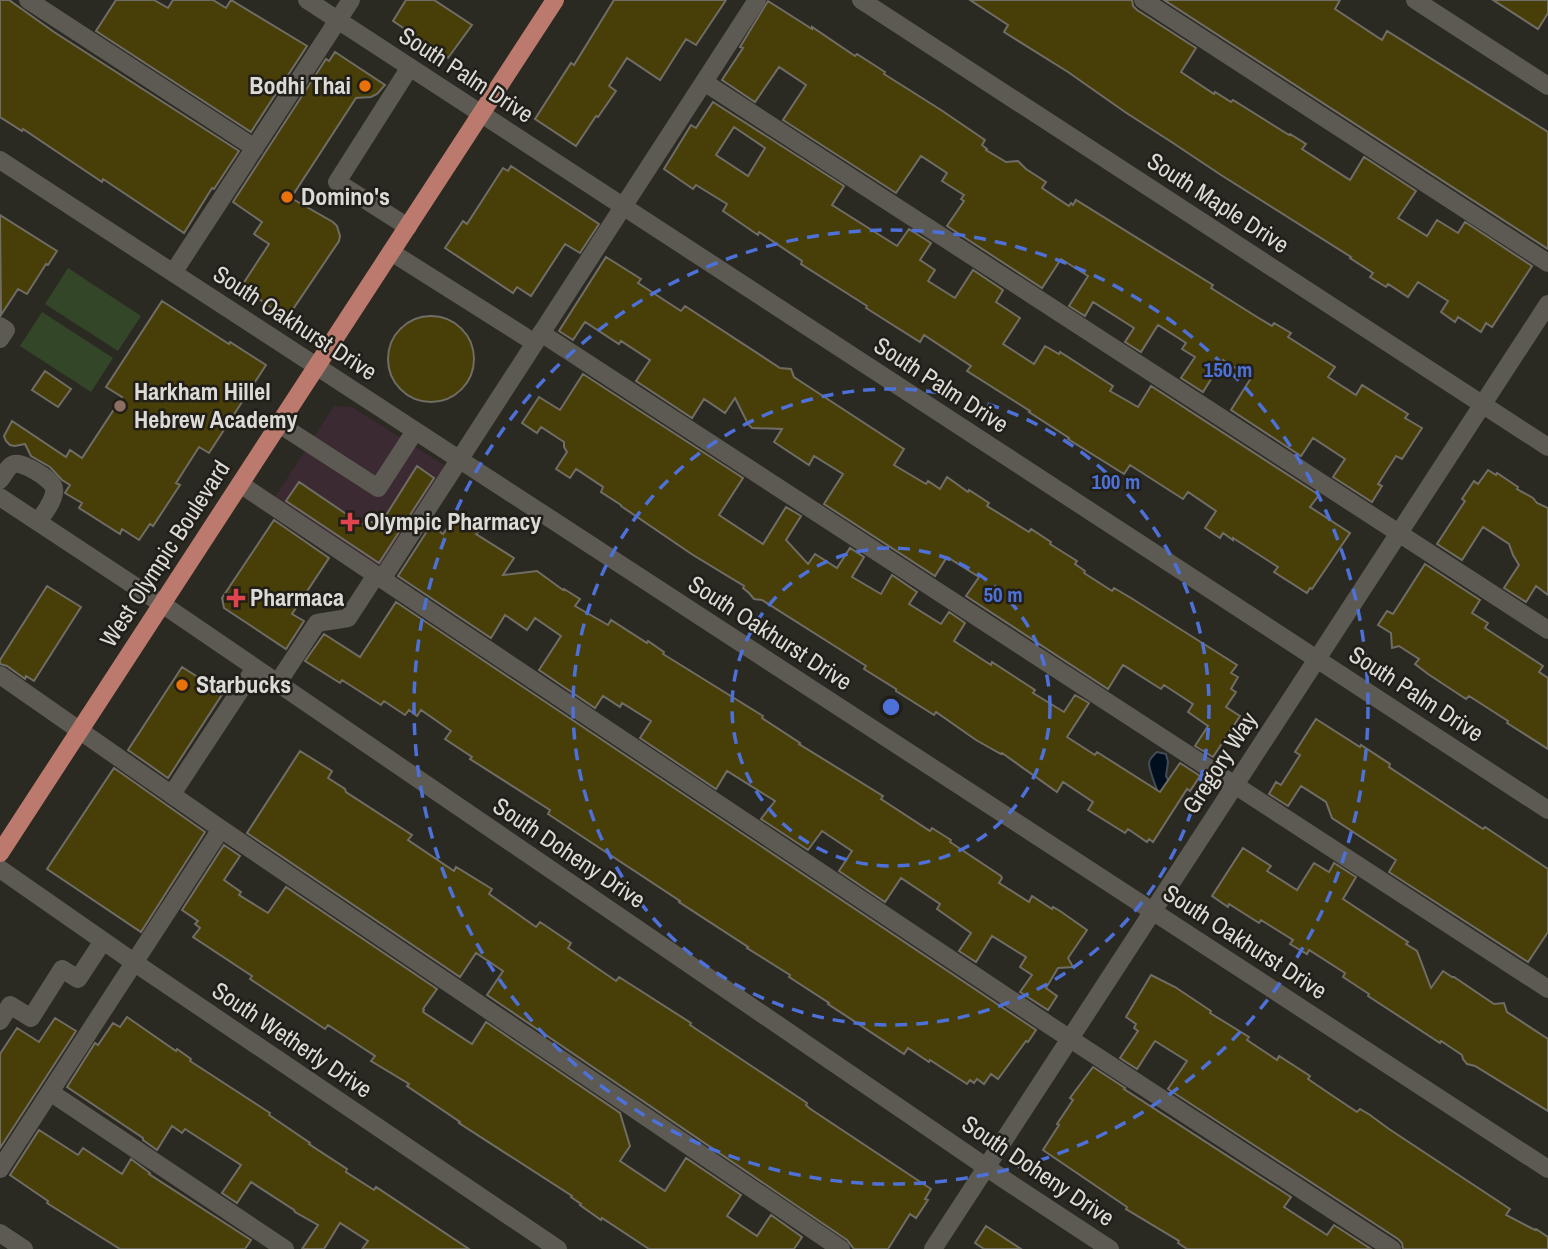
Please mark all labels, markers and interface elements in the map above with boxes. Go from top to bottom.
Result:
street label: South Palm Drive [393,19,540,130]
place label: Bodhi Thai [249,69,351,101]
marker: Bodhi Thai [357,78,373,94]
street label: South Maple Drive [1141,144,1296,260]
place label: Domino's [301,180,390,212]
marker: Domino's [279,189,295,205]
street label: South Oakhurst Drive [207,257,384,387]
street label: South Palm Drive [868,329,1015,440]
text: 150 m [1204,355,1252,384]
place label: Harkham Hillel Hebrew Academy [134,375,297,435]
marker: Harkham Hillel Hebrew Academy [112,398,128,414]
street label: West Olympic Boulevard [92,454,236,653]
text: 100 m [1092,467,1140,496]
place label: Olympic Pharmacy [364,505,541,537]
marker: Olympic Pharmacy [342,514,358,530]
street label: South Oakhurst Drive [682,567,859,697]
text: 50 m [983,580,1023,609]
place label: Pharmaca [250,581,344,613]
marker: Pharmaca [228,590,244,606]
street label: South Palm Drive [1343,638,1490,749]
place label: Starbucks [196,668,291,700]
marker: Starbucks [174,677,190,693]
centre of rings [879,695,903,719]
street label: Gregory Way [1174,705,1264,819]
street label: South Doheny Drive [487,789,652,915]
street label: South Oakhurst Drive [1157,876,1334,1006]
street label: South Wetherly Drive [206,974,379,1105]
street label: South Doheny Drive [956,1107,1121,1233]

